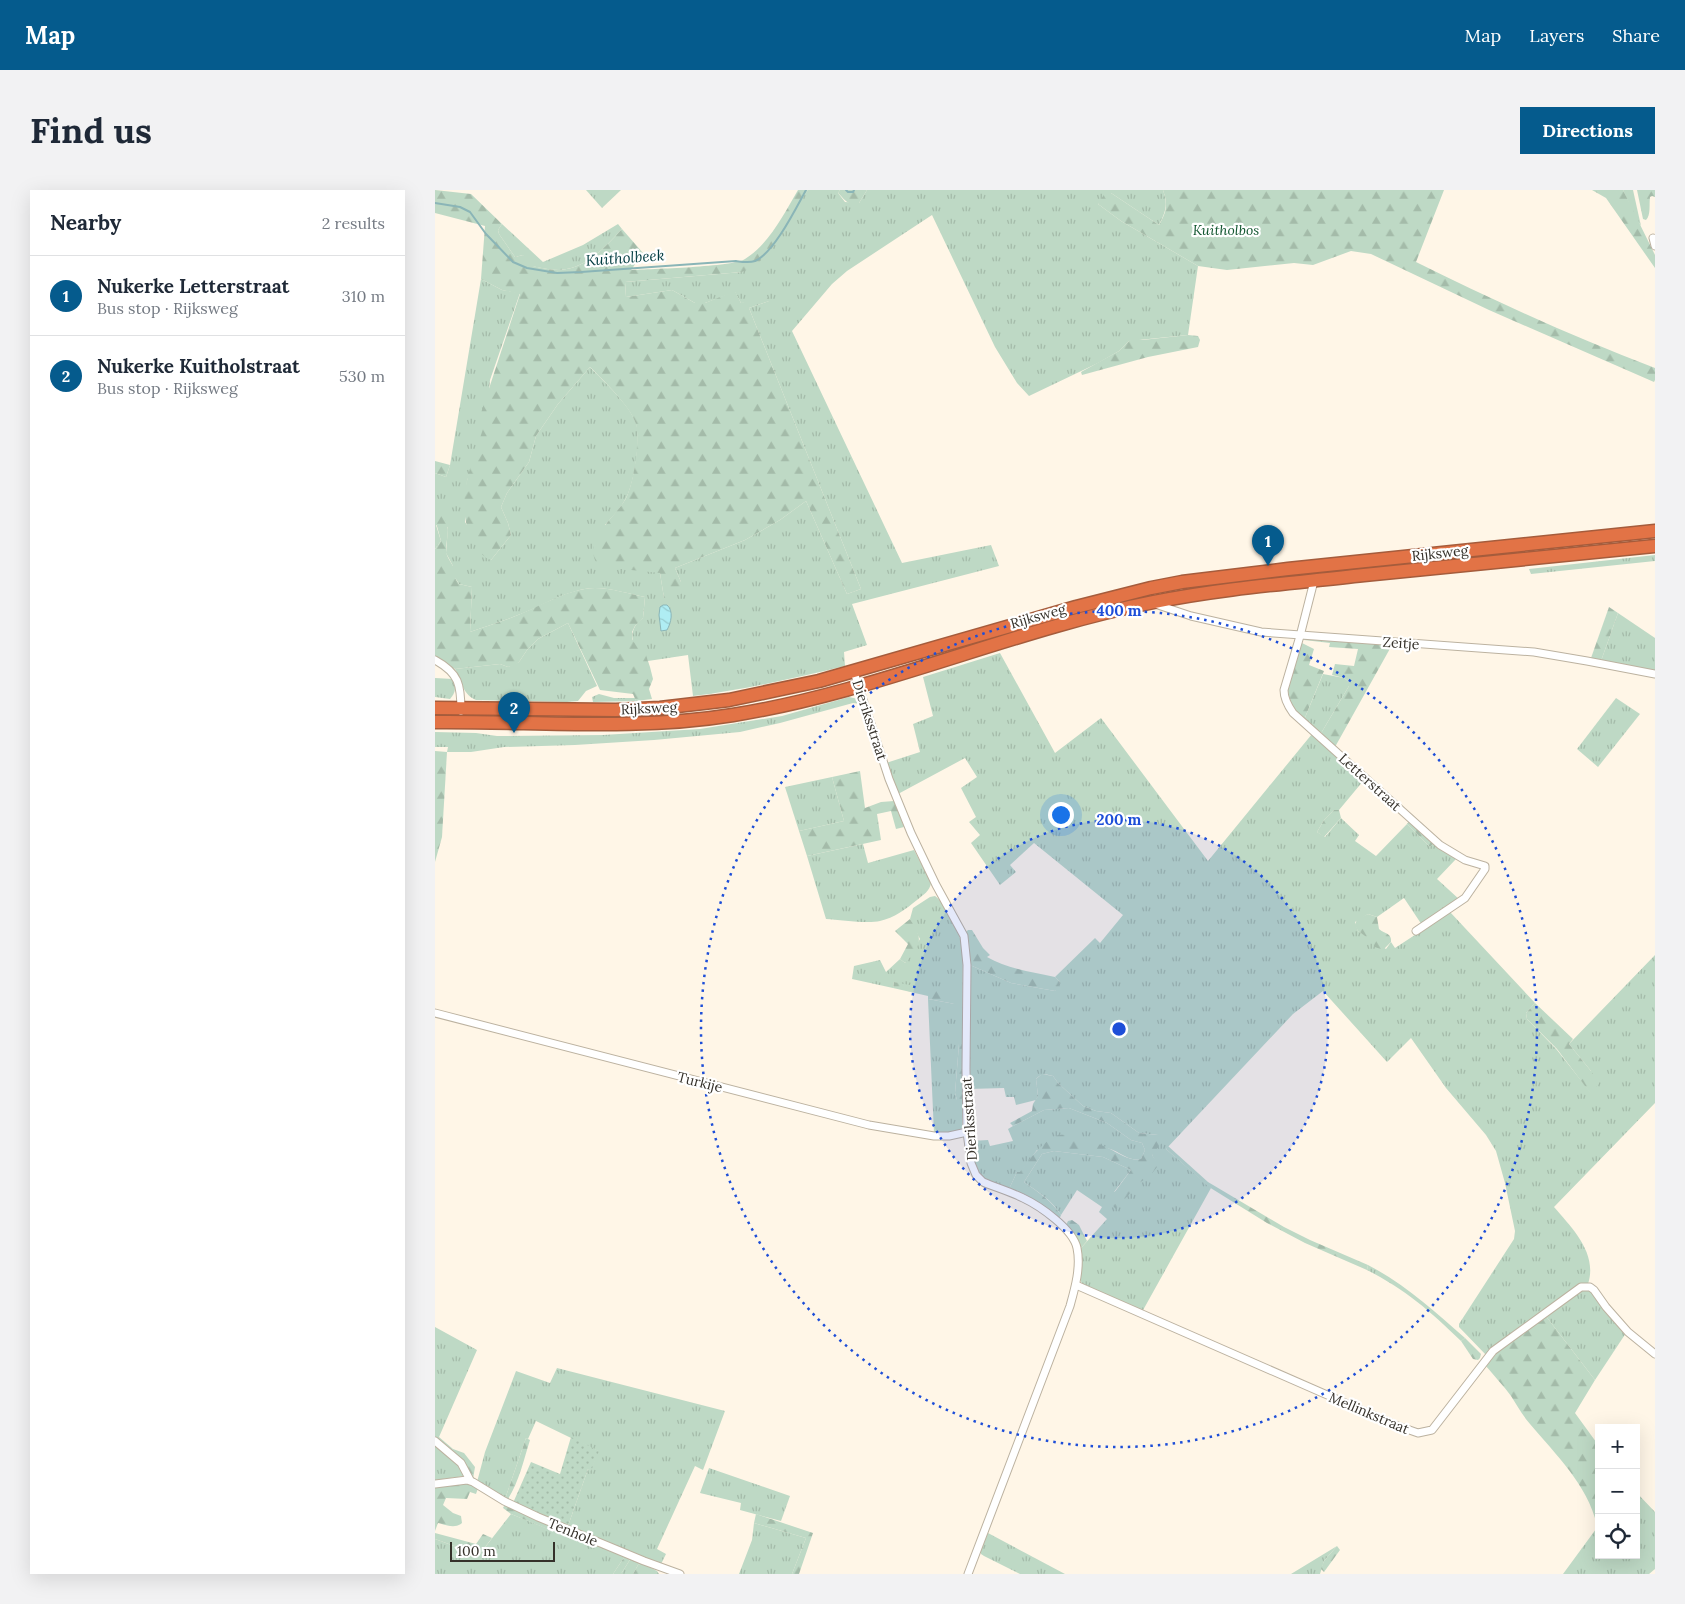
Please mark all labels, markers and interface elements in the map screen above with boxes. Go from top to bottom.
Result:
text: Map [25,20,75,51]
text: Map [1465,24,1501,47]
text: Layers [1529,24,1584,47]
text: Share [1612,24,1660,47]
button: Directions [1520,107,1655,154]
text: Find us [30,108,152,153]
text: Nearby [50,209,121,236]
text: 2 results [322,213,385,233]
park label: Kuitholbos [1193,221,1259,239]
water label: Kuitholbeek [585,245,665,270]
text: Nukerke Letterstraat [97,274,289,298]
text: 1 [63,286,69,306]
text: 310 m [342,286,385,306]
text: Bus stop · Rijksweg [97,298,238,318]
text: Nukerke Kuitholstraat [97,354,300,378]
text: 2 [62,366,70,386]
text: 530 m [339,366,385,386]
text: Bus stop · Rijksweg [97,378,238,398]
pin: 1 [1252,525,1284,566]
street label: Rijksweg [1411,541,1469,565]
street label: Rijksweg [1008,599,1068,632]
text: 400 m [1096,601,1142,620]
street label: Zeitje [1382,633,1420,653]
street label: Dieriksstraat [849,677,892,763]
pin: 2 [498,692,530,733]
street label: Rijksweg [620,698,678,718]
street label: Letterstraat [1335,749,1405,815]
your location [1048,802,1074,828]
text: 200 m [1097,810,1142,829]
centre of rings [1110,1020,1128,1038]
street label: Turkije [676,1068,725,1096]
street label: Dieriksstraat [957,1076,981,1161]
street label: Mellinkstraat [1326,1388,1412,1438]
map controls [1595,1424,1640,1559]
button: + [1595,1424,1640,1469]
button: − [1595,1469,1640,1514]
street label: Tenhole [545,1514,601,1550]
button: locate [1595,1514,1640,1559]
scale bar [450,1539,555,1562]
text: 100 m [457,1542,496,1560]

